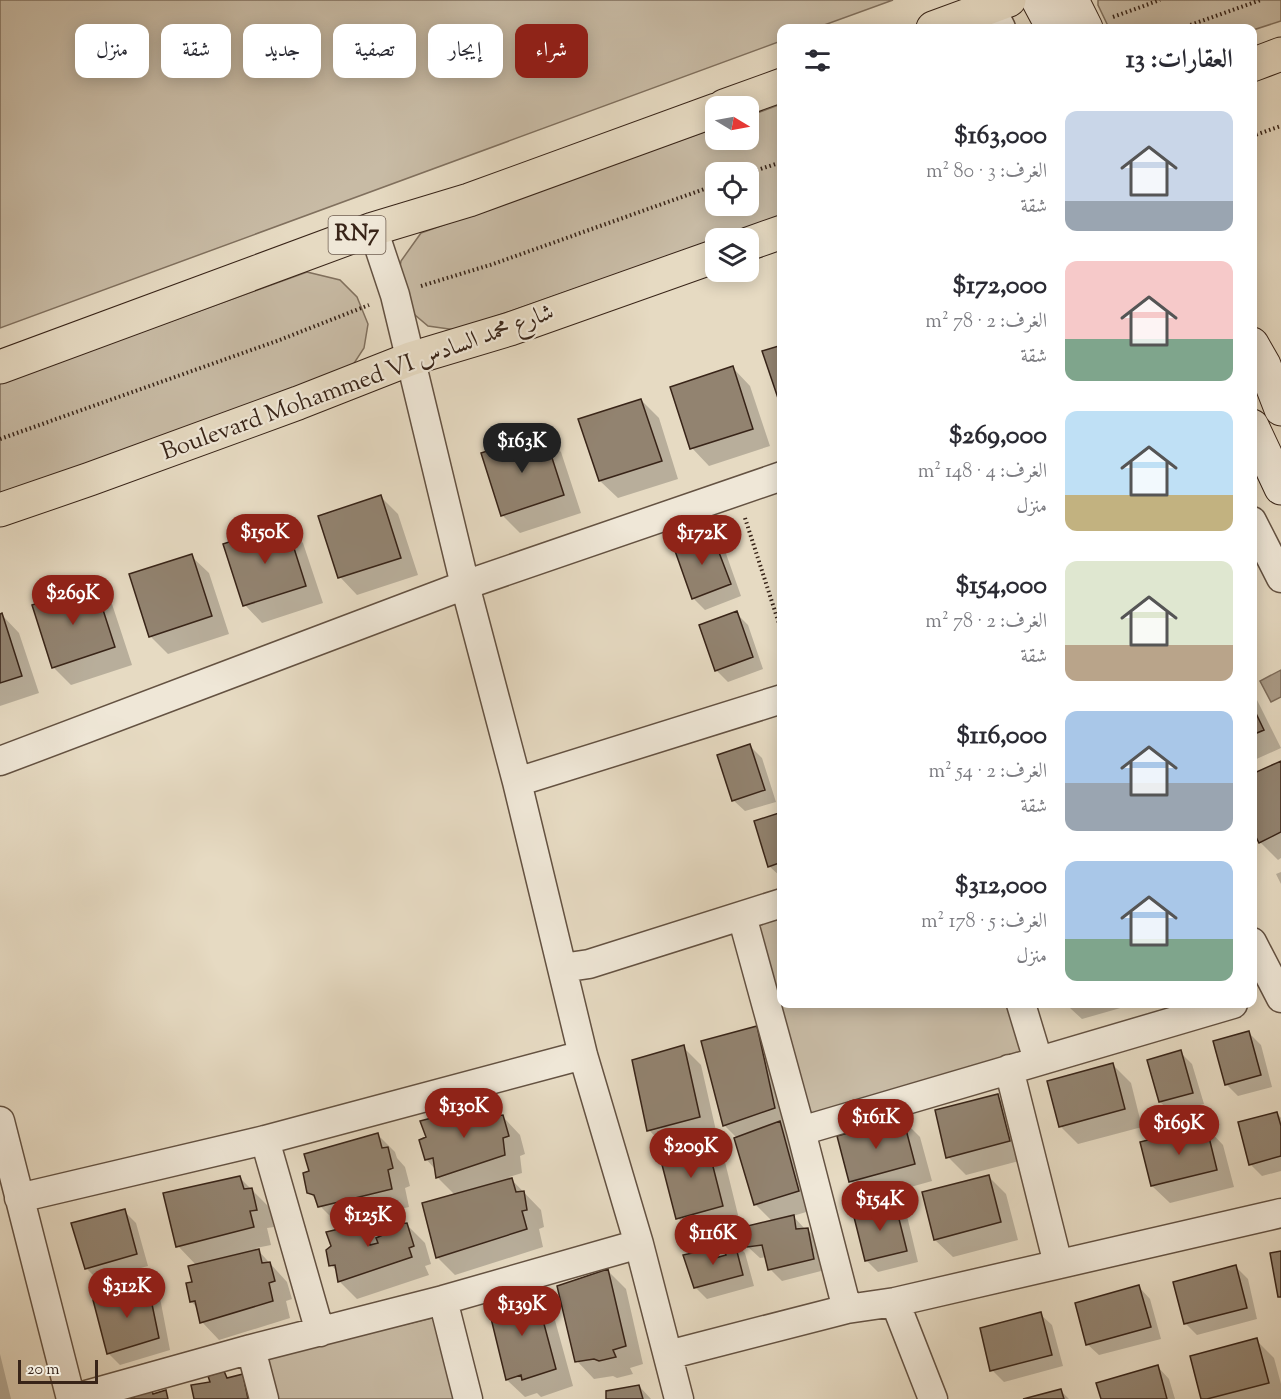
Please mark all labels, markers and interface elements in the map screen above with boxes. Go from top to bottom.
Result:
chip: منزل [75,24,149,78]
chip: شقة [161,24,231,78]
chip: جديد [243,24,321,78]
chip: تصفية [333,24,416,78]
chip: إيجار [428,24,503,78]
chip: شراء [515,24,588,78]
text: العقارات: 13 [1126,42,1233,79]
icon: filters [801,44,834,77]
north arrow [705,96,759,150]
map controls [705,96,759,282]
text: $163,000 [954,118,1047,155]
icon: home [1113,135,1185,207]
text: الغرف: 3 · 80 m² [926,158,1047,187]
button: locate [705,162,759,216]
text: شقة [1021,193,1047,222]
road number: RN7 [328,216,386,254]
button: layers [705,228,759,282]
text: $172,000 [952,268,1047,305]
icon: home [1113,285,1185,357]
street label: Boulevard Mohammed VI شارع محمد السادس [157,296,559,471]
text: الغرف: 2 · 78 m² [925,308,1047,337]
text: شقة [1021,343,1047,372]
text: $269,000 [948,418,1047,455]
pin: $163K [480,423,564,474]
text: $163K [497,428,547,457]
icon: home [1113,435,1185,507]
text: الغرف: 4 · 148 m² [918,458,1047,487]
text: منزل [1016,493,1047,522]
pin: $150K [223,514,307,565]
pin: $172K [660,515,744,566]
text: $150K [240,519,290,548]
text: $172K [676,520,728,549]
text: $154,000 [955,568,1047,605]
pin: $269K [31,575,115,626]
text: $269K [46,580,100,609]
icon: home [1113,585,1185,657]
text: الغرف: 2 · 78 m² [925,608,1047,637]
text: شقة [1021,643,1047,672]
text: $116,000 [956,718,1047,755]
icon: home [1113,735,1185,807]
text: الغرف: 2 · 54 m² [928,758,1047,787]
text: شقة [1021,793,1047,822]
text: $312,000 [955,868,1047,905]
icon: home [1113,885,1185,957]
text: الغرف: 5 · 178 m² [921,908,1047,937]
text: منزل [1016,943,1047,972]
pin: $130K [422,1088,506,1139]
text: $130K [439,1093,489,1122]
pin: $161K [834,1099,918,1150]
text: $161K [852,1104,900,1133]
pin: $169K [1137,1105,1221,1156]
text: $169K [1153,1110,1205,1139]
pin: $209K [649,1128,733,1179]
text: $209K [664,1133,718,1162]
pin: $154K [838,1181,922,1232]
text: $154K [856,1186,904,1215]
pin: $125K [326,1197,410,1248]
text: $125K [344,1202,392,1231]
pin: $116K [671,1215,755,1266]
text: $116K [689,1220,737,1249]
pin: $312K [85,1268,169,1319]
text: $312K [102,1273,152,1302]
pin: $139K [480,1286,564,1337]
text: $139K [497,1291,547,1320]
scale bar [18,1357,98,1384]
text: 20 m [27,1359,60,1382]

